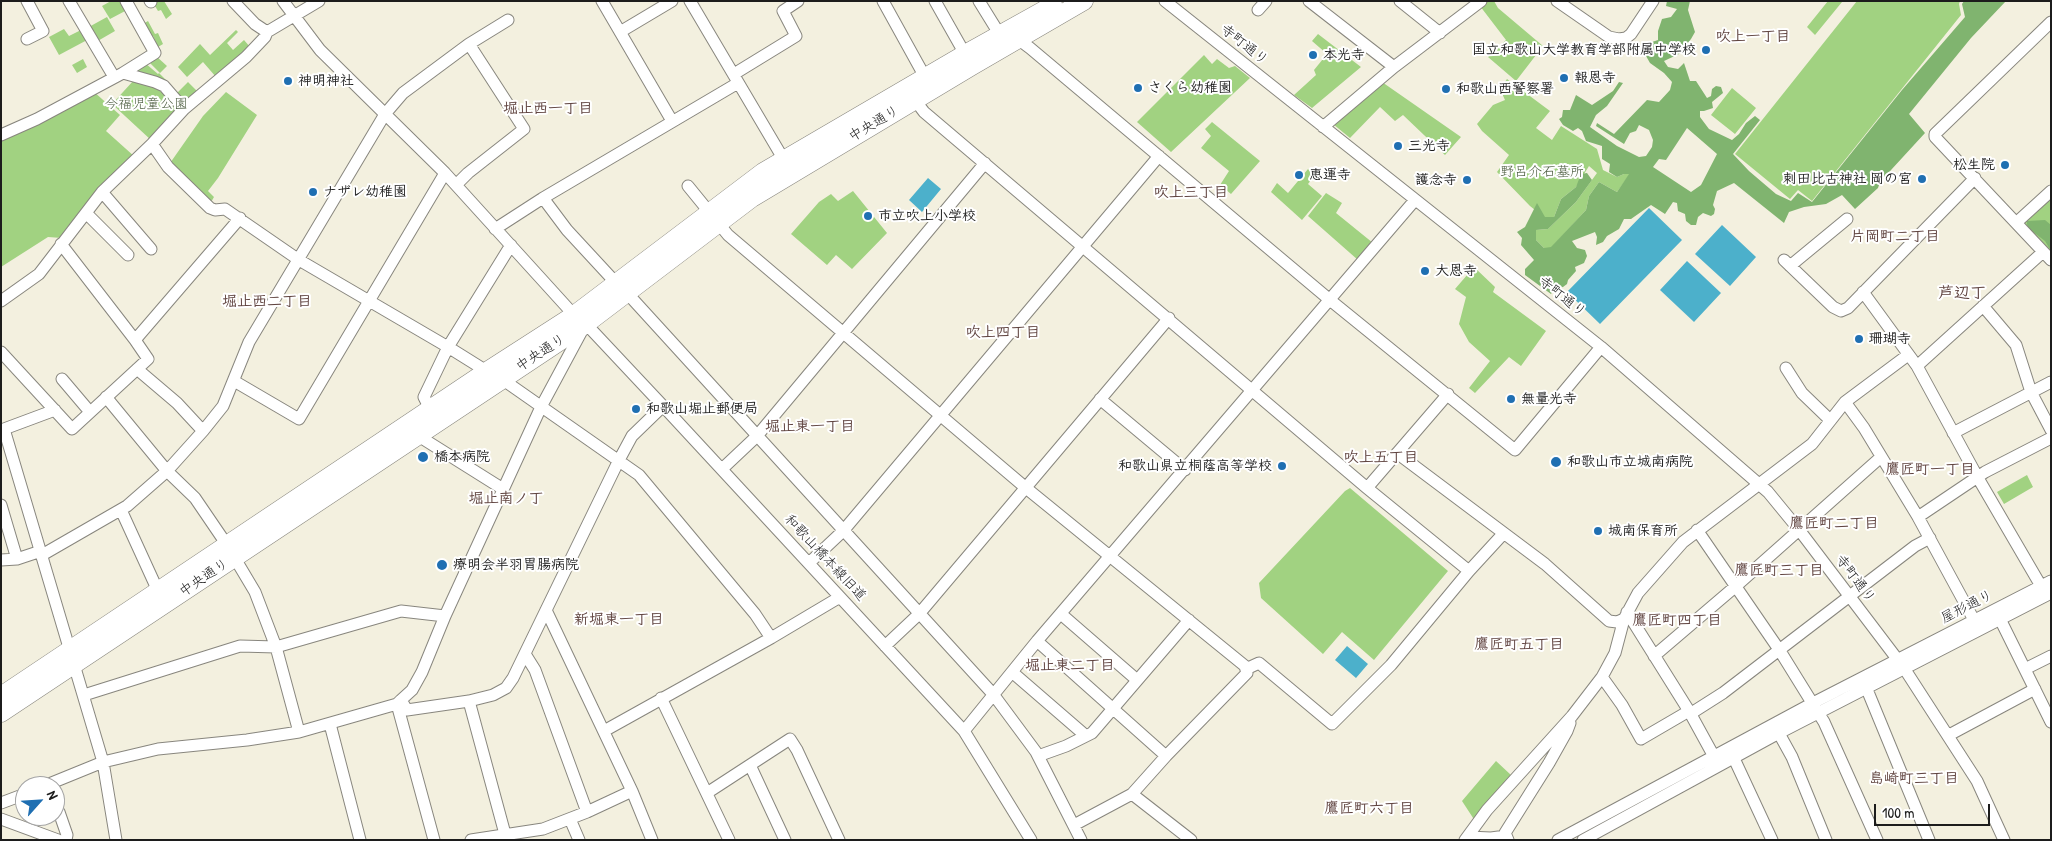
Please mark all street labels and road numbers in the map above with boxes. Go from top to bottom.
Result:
street label: 寺町通り [1217,21,1271,69]
street label: 中央通り [846,102,902,146]
street label: 寺町通り [1535,273,1589,321]
street label: 中央通り [513,331,569,375]
street label: 和歌山橋本線旧道 [781,511,869,605]
street label: 寺町通り [1831,552,1879,606]
street label: 中央通り [176,555,232,601]
street label: 屋形通り [1938,587,1996,627]

